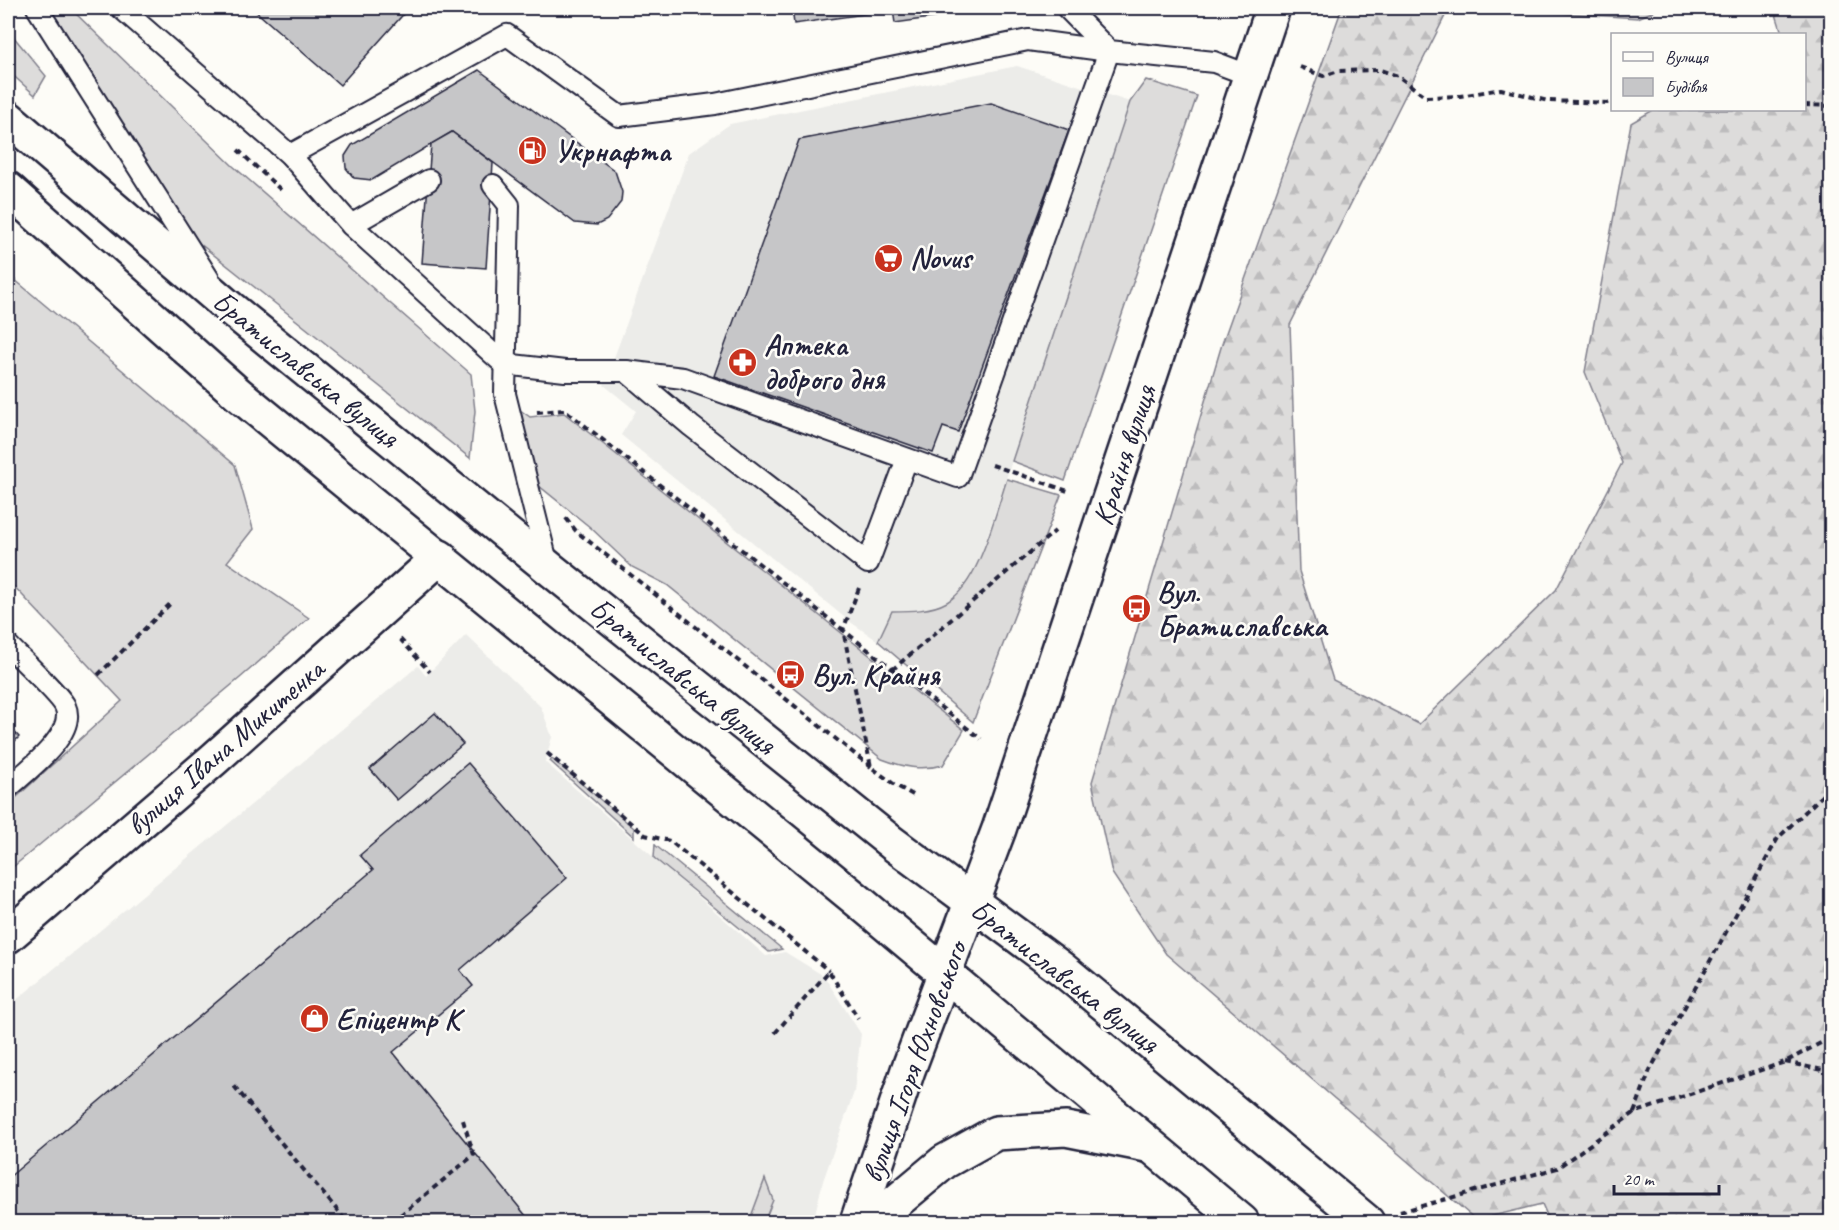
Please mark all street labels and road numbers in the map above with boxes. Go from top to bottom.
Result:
street label: Братиславська вулиця [205,282,408,457]
street label: Крайня вулиця [1083,379,1165,530]
street label: Братиславська вулиця [582,589,785,764]
street label: вулиця Івана Микитенка [118,649,334,844]
street label: Братиславська вулиця [963,890,1168,1062]
street label: вулиця Ігоря Юхновського [853,933,976,1188]

